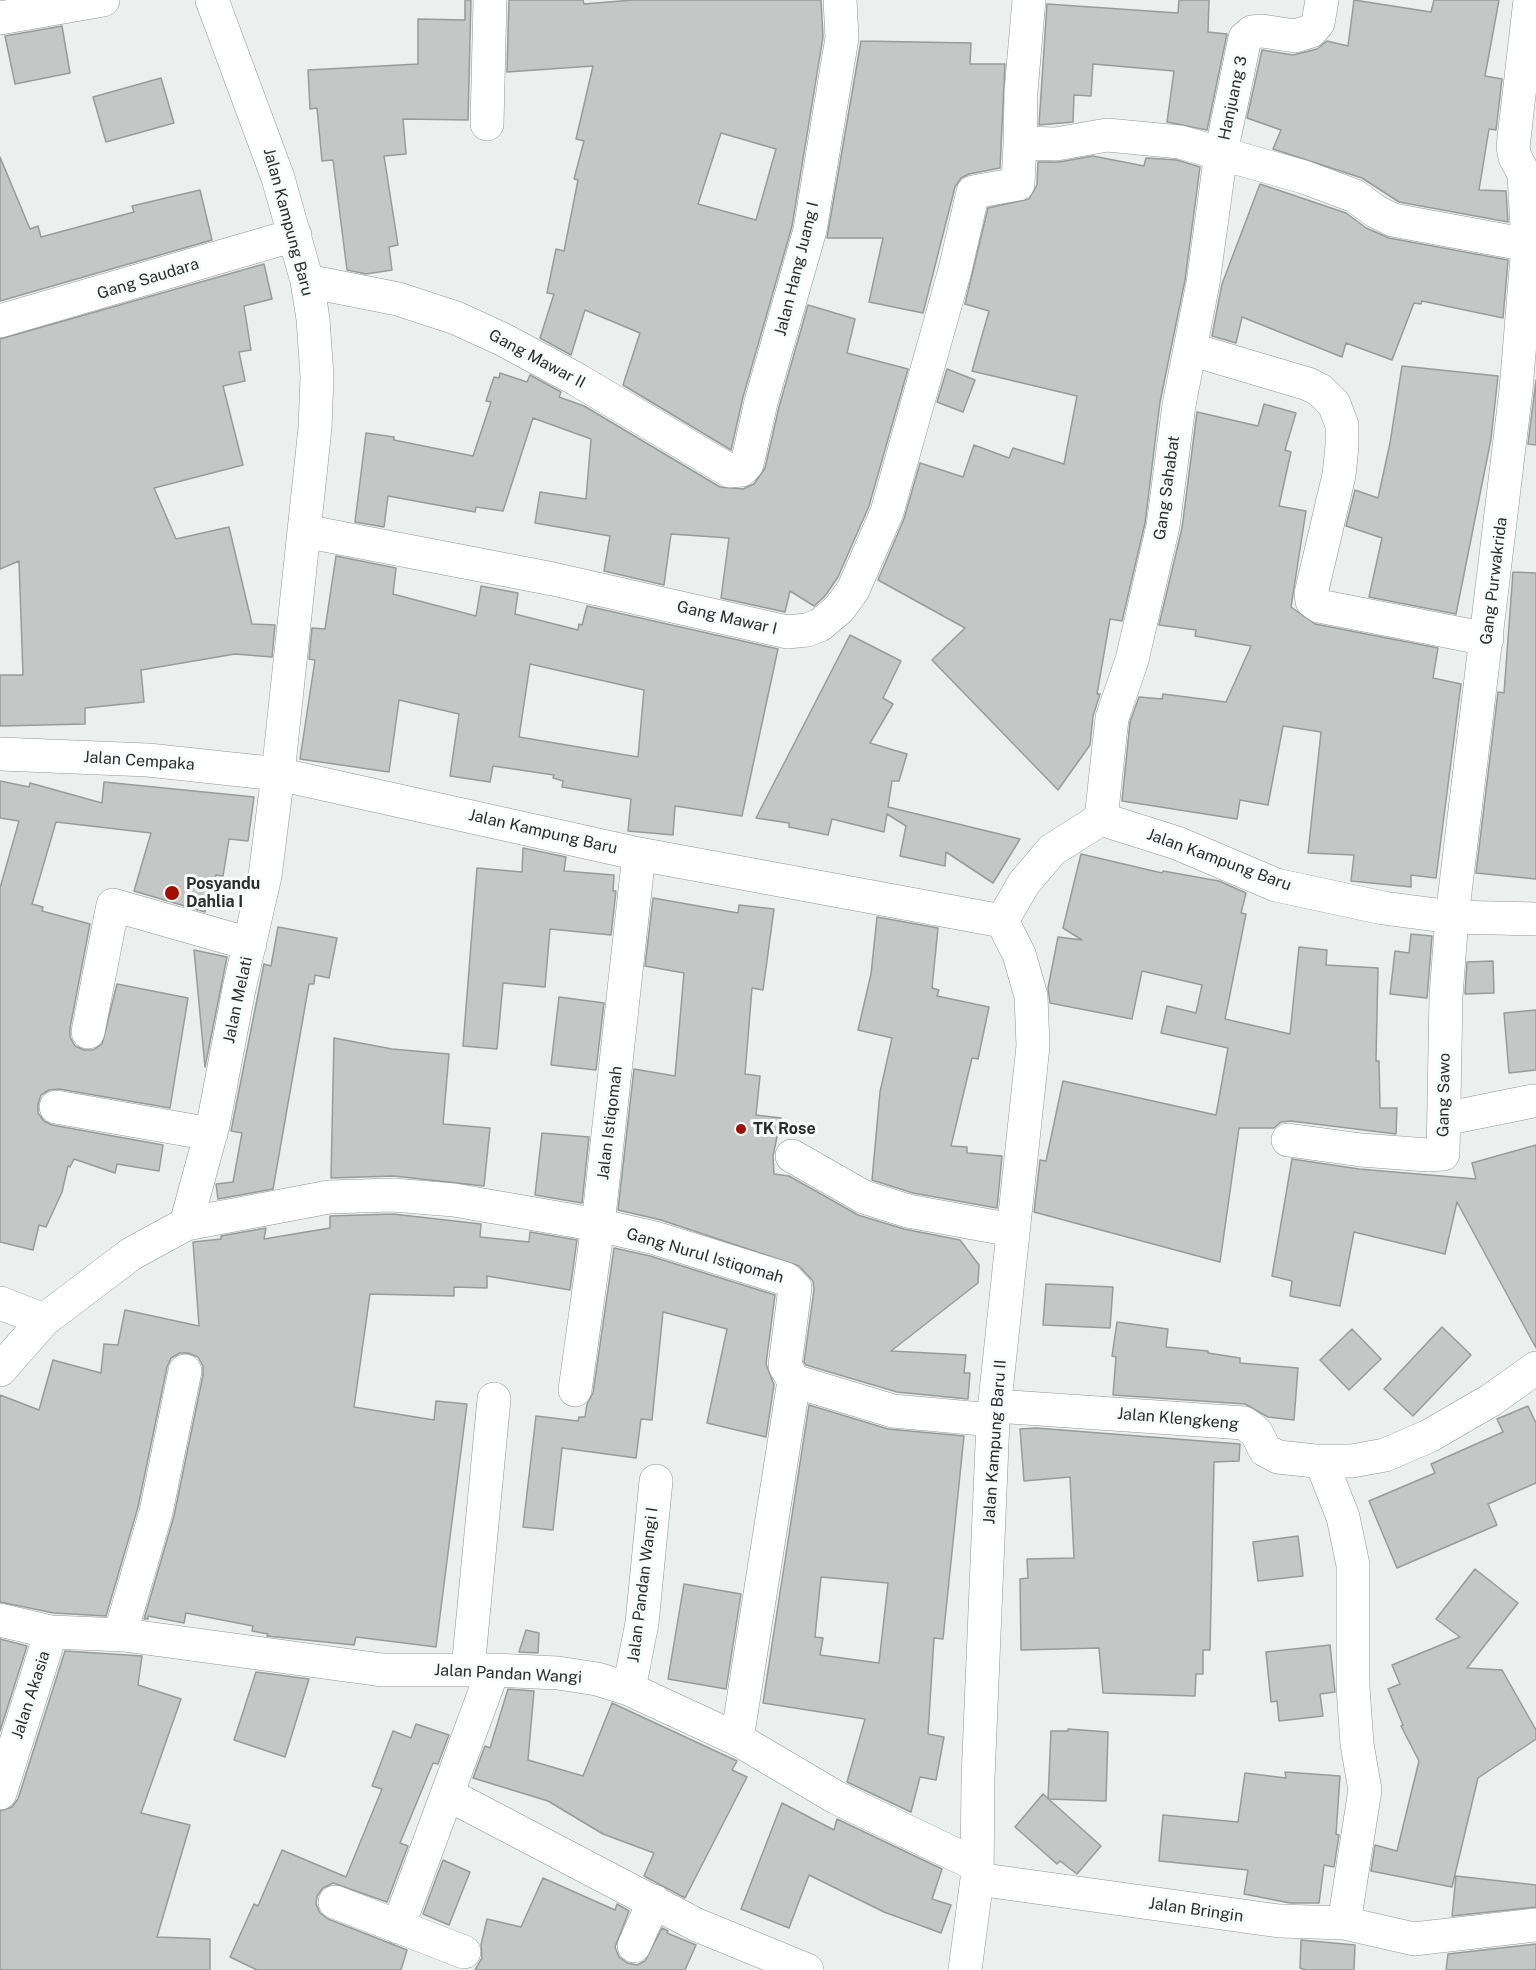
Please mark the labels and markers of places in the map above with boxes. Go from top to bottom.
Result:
place label: Posyandu Dahlia I [186,874,260,912]
marker: Posyandu Dahlia I [163,884,181,902]
place label: TK Rose [753,1119,816,1139]
marker: TK Rose [734,1122,748,1136]

